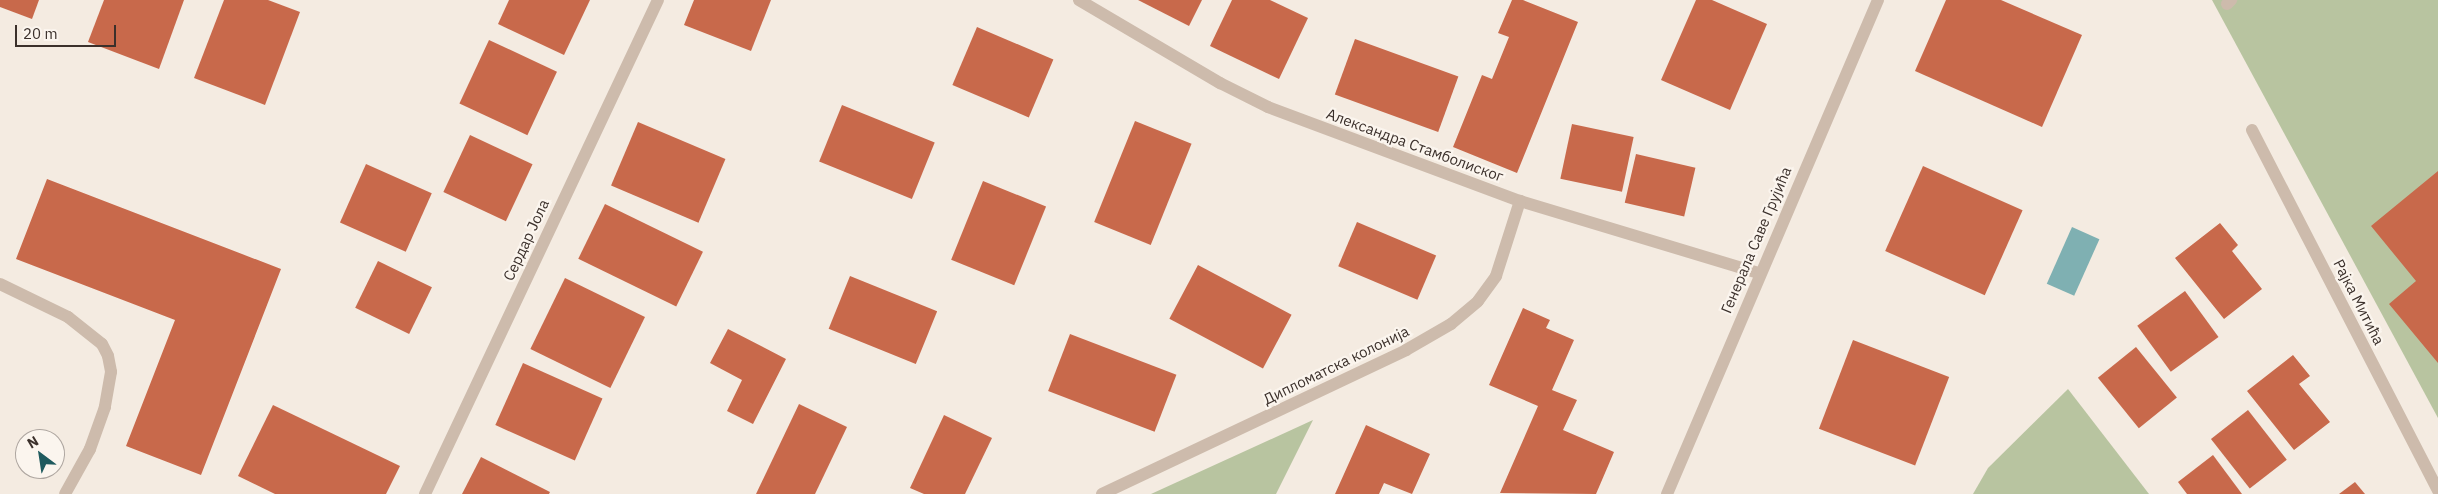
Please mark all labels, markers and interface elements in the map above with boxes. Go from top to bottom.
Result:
scale bar [18,15,119,47]
text: 20 m [23,24,58,43]
street label: Александра Стамболиског [1324,105,1506,185]
street label: Генерала Саве Грујића [1717,164,1795,316]
street label: Сердар Јола [499,196,553,284]
street label: Рајка Митића [2330,256,2388,348]
street label: Дипломатска колонија [1260,322,1412,408]
north arrow [15,429,65,479]
text: N [24,432,42,452]

